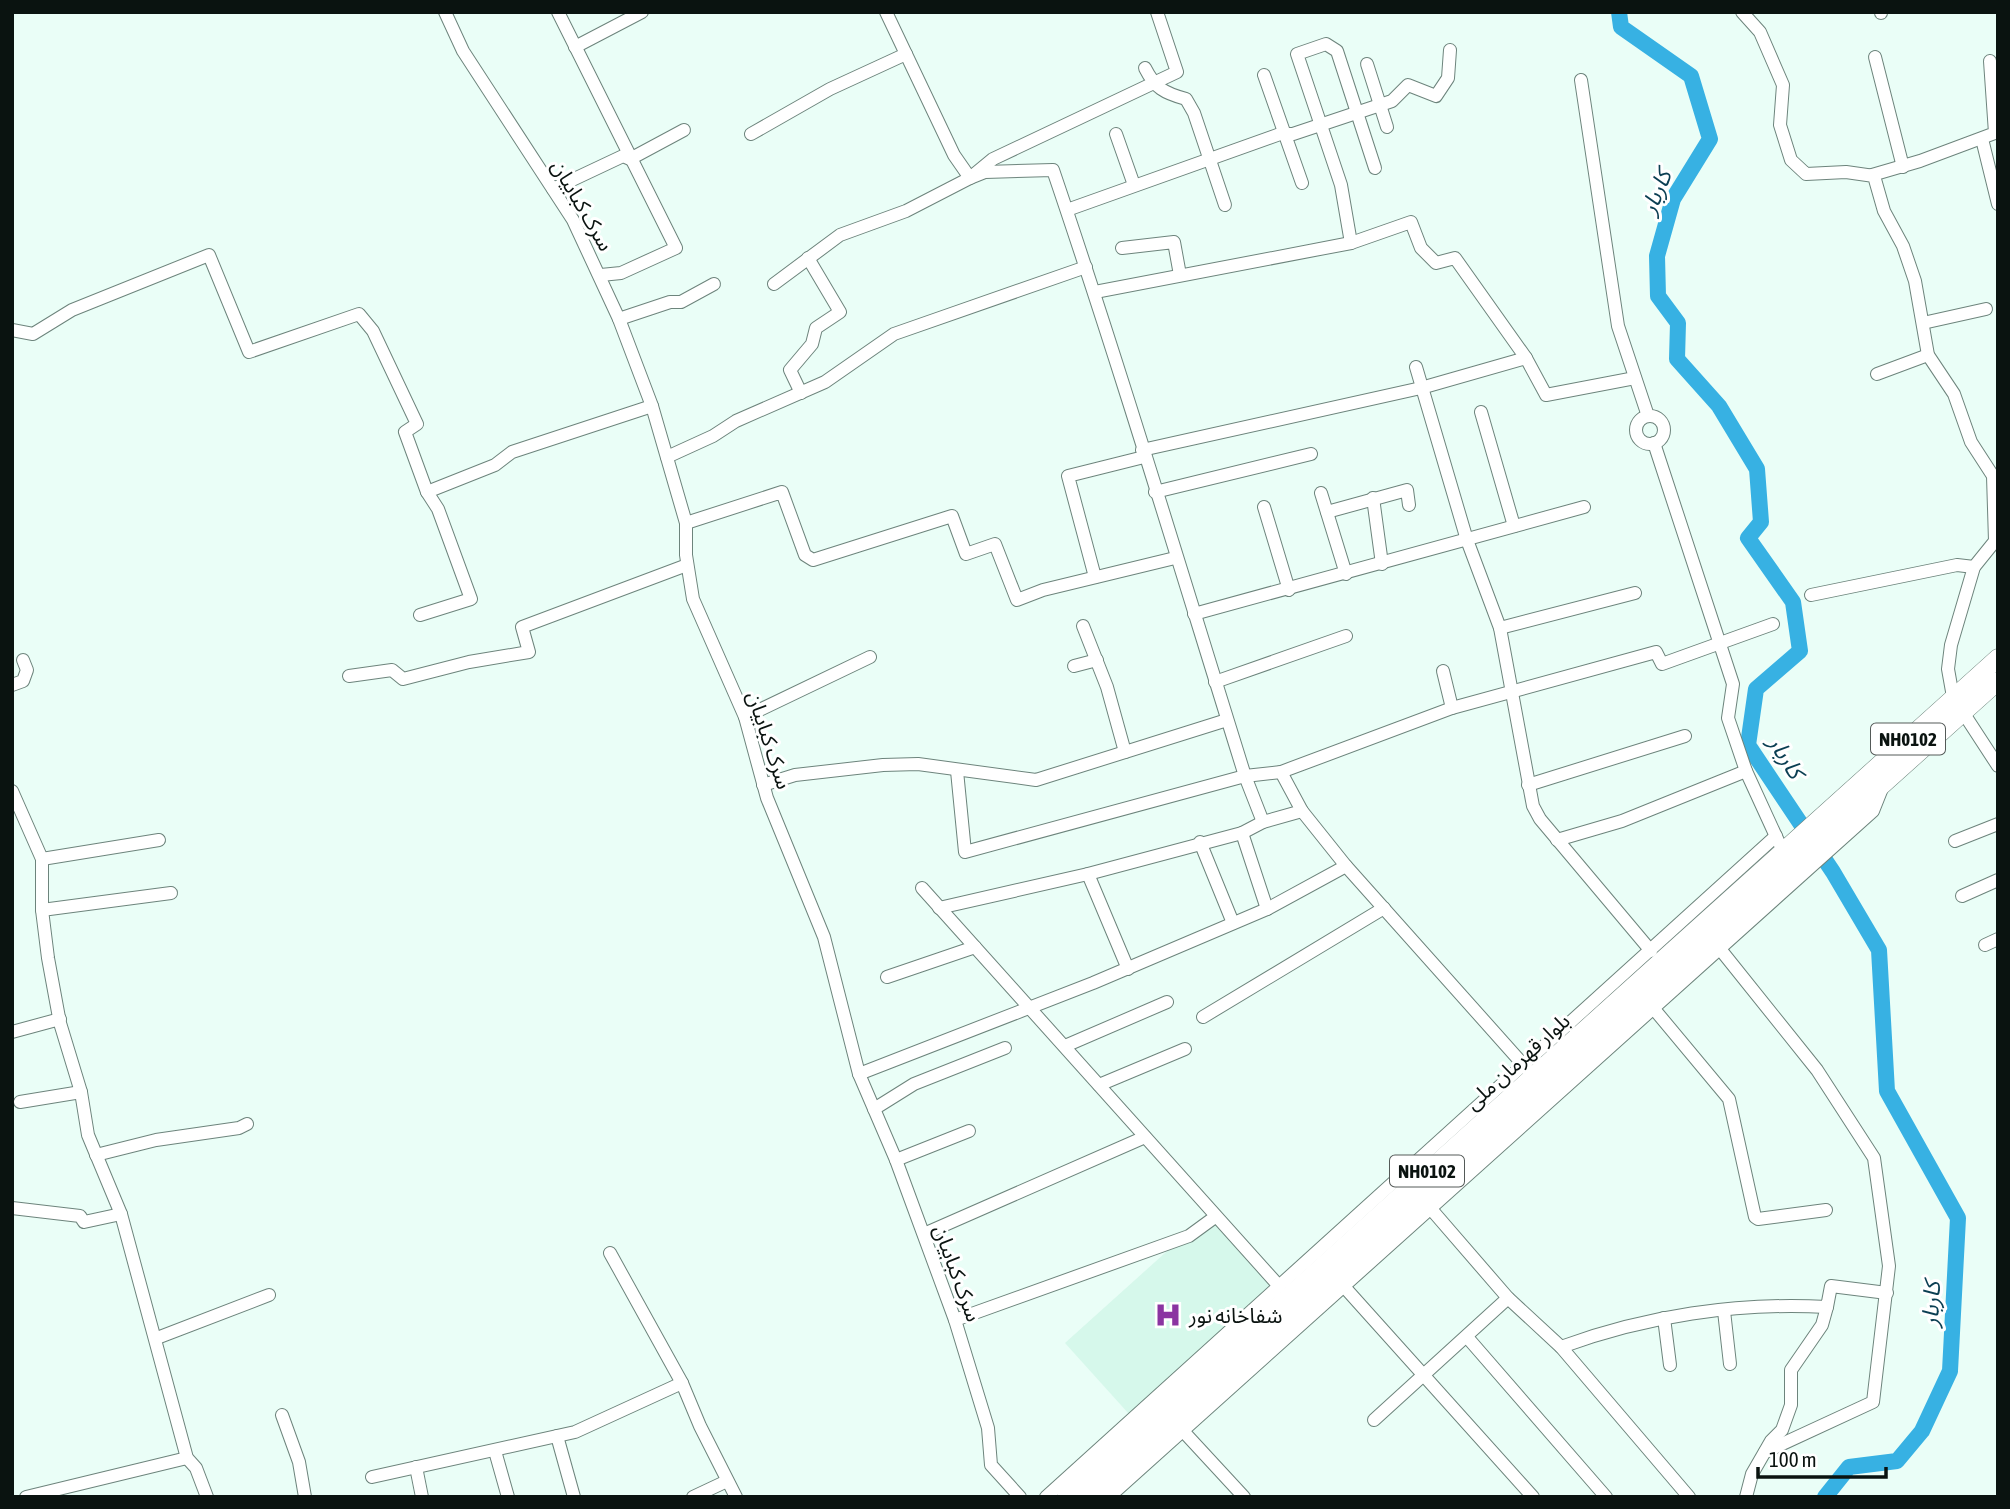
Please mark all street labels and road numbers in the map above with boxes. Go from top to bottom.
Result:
street label: سرک کبابیان [546,155,619,255]
street label: سرک کبابیان [742,688,797,792]
road number: NH0102 [1871,724,1945,754]
street label: بلوار قهرمان ملی [1460,1008,1575,1115]
road number: NH0102 [1390,1156,1464,1186]
street label: سرک کبابیان [928,1221,987,1325]

